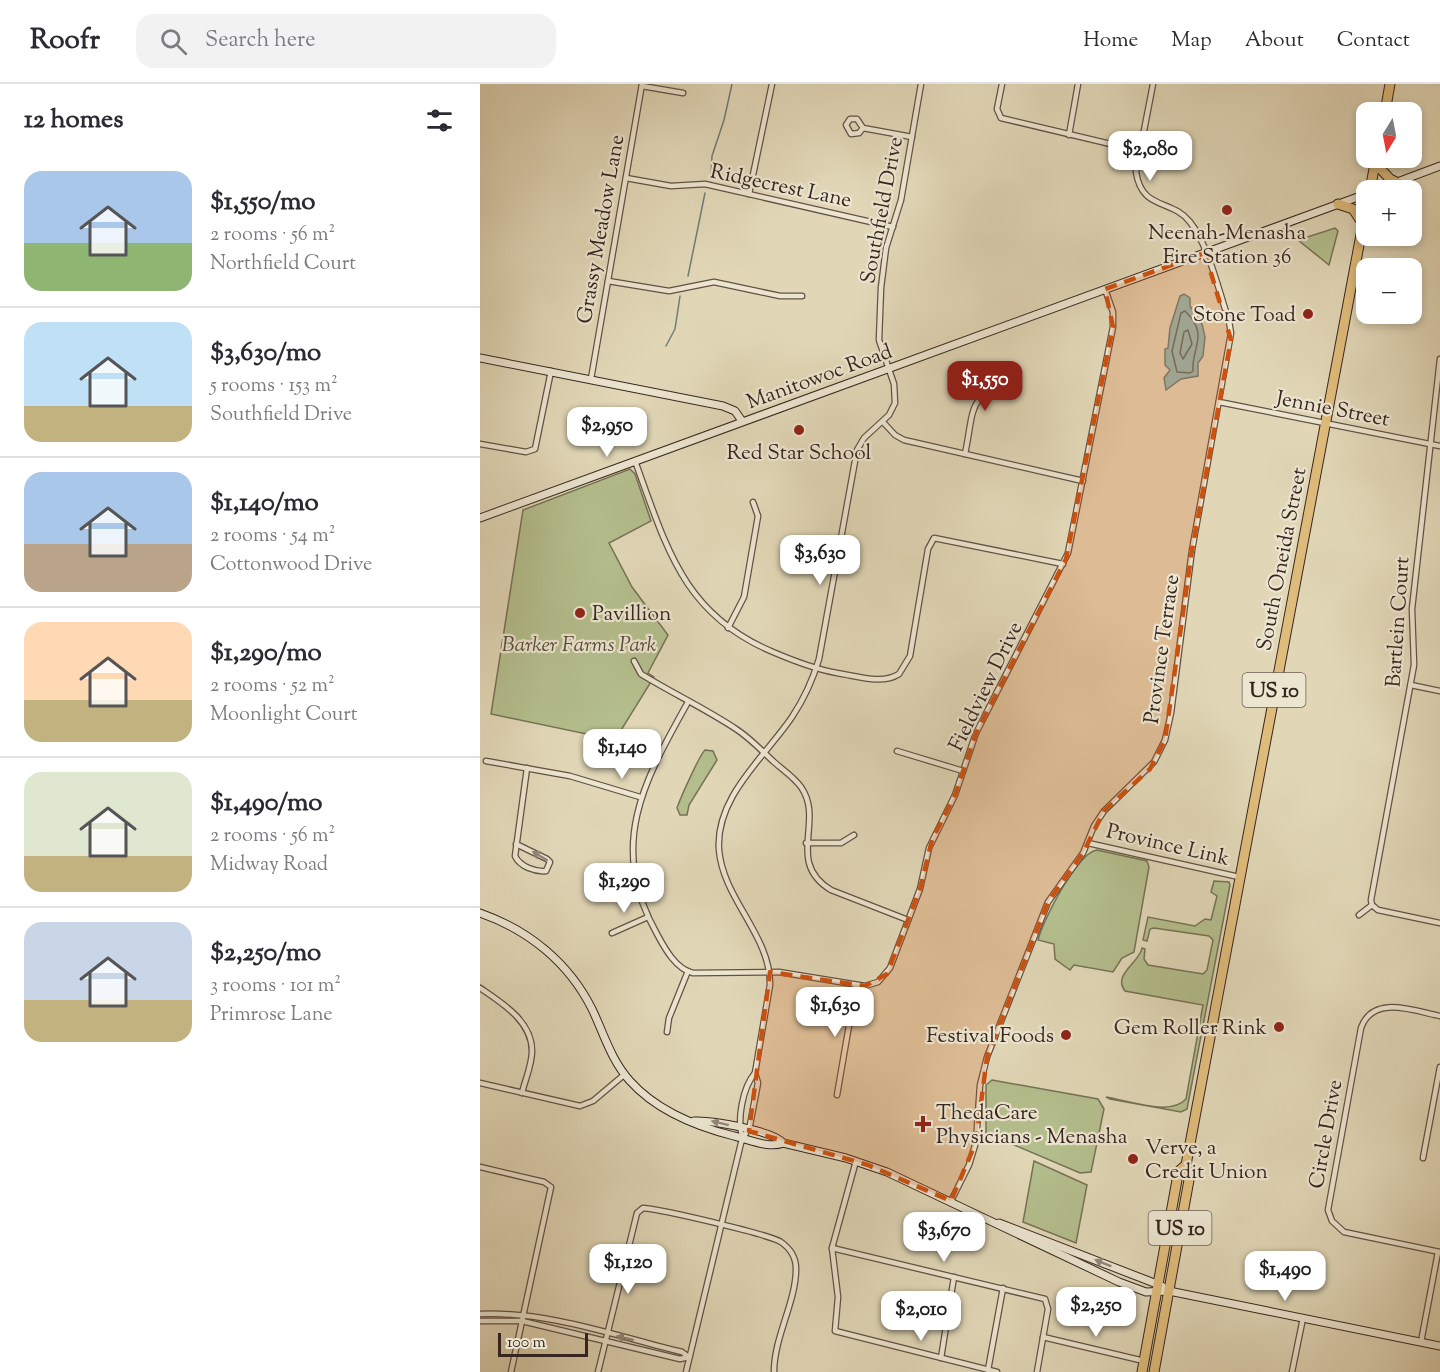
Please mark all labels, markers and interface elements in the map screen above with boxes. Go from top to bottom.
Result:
search box [136,14,556,68]
text: Roofr [30,21,100,61]
icon: search [157,25,190,58]
text: Search here [205,25,315,57]
text: Home [1083,26,1138,56]
text: Map [1171,26,1212,56]
text: About [1245,26,1304,56]
text: Contact [1337,26,1410,56]
text: 12 homes [24,102,123,139]
north arrow [1356,102,1422,168]
map controls [1356,102,1422,324]
icon: filters [423,104,456,137]
pin: $2,080 [1101,131,1199,182]
street label: Grassy Meadow Lane [571,133,633,326]
street label: Southfield Drive [854,134,912,286]
text: $2,080 [1122,136,1178,165]
street label: Ridgecrest Lane [707,157,854,217]
button: + [1356,180,1422,246]
text: $1,550/mo [210,184,315,221]
icon: home [72,195,144,267]
marker: Neenah-Menasha Fire Station 36 [1220,203,1234,217]
place label: Neenah-Menasha Fire Station 36 [1148,219,1306,273]
text: 2 rooms · 56 m² [210,221,335,250]
text: Northfield Court [210,250,356,279]
button: − [1356,258,1422,324]
place label: Stone Toad [1193,301,1296,331]
marker: Stone Toad [1301,307,1315,321]
text: $3,630/mo [210,335,321,372]
street label: Manitowoc Road [743,338,897,418]
icon: home [72,346,144,418]
pin: $1,550 [936,361,1034,412]
text: $1,550 [961,366,1009,395]
text: 5 rooms · 153 m² [210,372,338,401]
street label: Jennie Street [1272,384,1392,436]
text: Southfield Drive [210,401,352,430]
pin: $2,950 [558,407,656,458]
text: $2,950 [581,412,633,441]
marker: Red Star School [792,423,806,437]
place label: Red Star School [727,439,872,469]
street label: South Oneida Street [1250,465,1315,654]
text: $1,140/mo [210,485,319,522]
icon: home [72,496,144,568]
text: 2 rooms · 54 m² [210,522,335,551]
pin: $3,630 [771,535,869,586]
text: $3,630 [794,540,846,569]
text: Cottonwood Drive [210,551,372,580]
street label: Bartlein Court [1379,556,1419,688]
street label: Province Terrace [1138,573,1188,726]
place label: Pavillion [592,600,671,630]
marker: Pavillion [573,606,587,620]
street label: Fieldview Drive [942,617,1031,757]
park label: Barker Farms Park [502,631,657,661]
text: $1,290/mo [210,635,322,672]
icon: home [72,646,144,718]
text: 2 rooms · 52 m² [210,672,335,701]
road number: US 10 [1242,673,1306,707]
text: Moonlight Court [210,701,358,730]
pin: $1,140 [573,729,671,780]
text: $1,140 [597,734,647,763]
text: $1,490/mo [210,785,322,822]
icon: home [72,796,144,868]
street label: Province Link [1103,817,1233,875]
text: 2 rooms · 56 m² [210,822,335,851]
text: Midway Road [210,851,328,880]
one-way arrow [532,851,549,862]
pin: $1,290 [575,863,673,914]
text: $1,290 [598,868,650,897]
text: $2,250/mo [210,935,321,972]
icon: home [72,946,144,1018]
text: 3 rooms · 101 m² [210,972,341,1001]
pin: $1,630 [786,987,884,1038]
text: $1,630 [810,992,860,1021]
text: Primrose Lane [210,1001,333,1030]
place label: Gem Roller Rink [1114,1014,1268,1044]
marker: Gem Roller Rink [1272,1020,1286,1034]
place label: Festival Foods [926,1022,1054,1052]
marker: Festival Foods [1059,1028,1073,1042]
street label: Circle Drive [1303,1077,1351,1191]
place label: ThedaCare Physicians - Menasha [936,1099,1128,1153]
marker: ThedaCare Physicians - Menasha [914,1115,932,1133]
one-way arrow [711,1118,729,1128]
place label: Verve, a Credit Union [1145,1134,1268,1188]
marker: Verve, a Credit Union [1126,1152,1140,1166]
road number: US 10 [1148,1211,1212,1245]
pin: $3,670 [895,1212,993,1263]
text: $3,670 [917,1217,971,1246]
pin: $1,120 [579,1244,677,1295]
text: $1,120 [603,1249,653,1278]
pin: $1,490 [1236,1251,1334,1302]
text: $1,490 [1259,1256,1311,1285]
one-way arrow [1094,1258,1112,1267]
pin: $2,250 [1047,1287,1145,1338]
pin: $2,010 [872,1291,970,1342]
text: $2,250 [1070,1292,1122,1321]
text: $2,010 [895,1296,947,1325]
scale bar [498,1330,588,1358]
text: 100 m [507,1332,546,1355]
one-way arrow [615,1332,634,1342]

